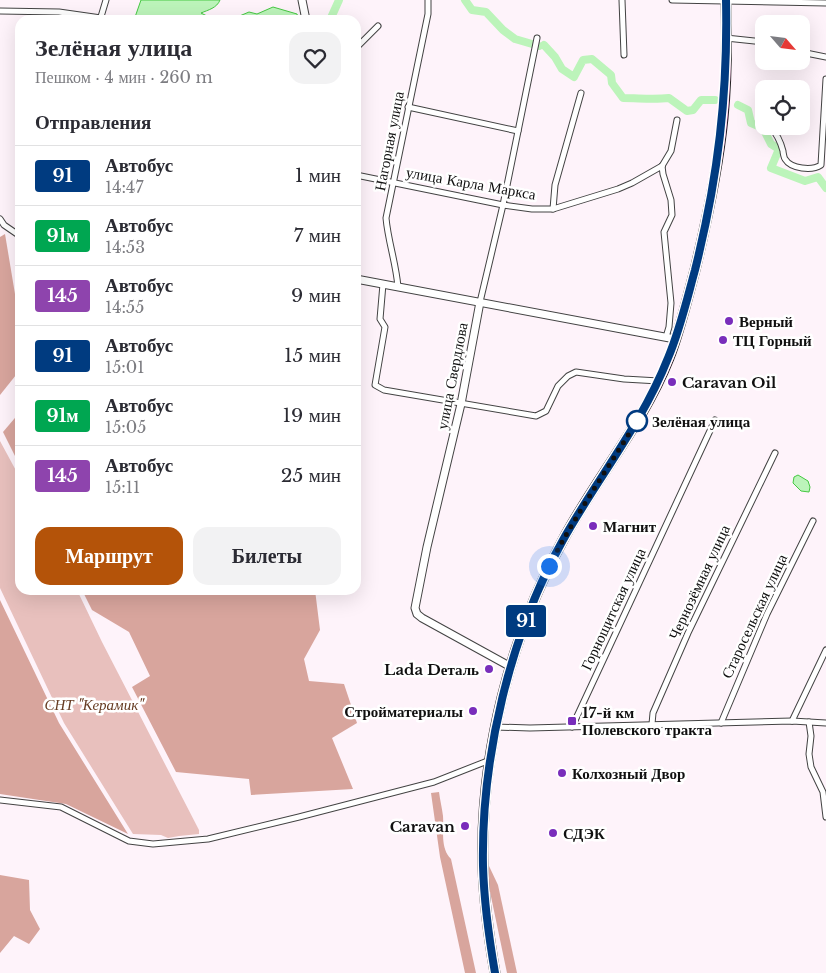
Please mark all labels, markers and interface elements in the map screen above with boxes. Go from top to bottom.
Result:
north arrow [755,15,810,70]
map controls [755,15,810,135]
button: heart [289,32,341,84]
text: Зелёная улица [35,33,192,62]
text: Пешком · 4 мин · 260 m [35,67,213,87]
button: locate [755,80,810,135]
street label: Нагорная улица [370,89,408,192]
text: Отправления [35,111,151,134]
text: Автобус [105,154,173,177]
street label: улица Карла Маркса [405,162,538,204]
text: 1 мин [295,164,341,187]
text: 91 [53,165,72,187]
text: 14:47 [105,177,143,197]
text: Автобус [105,214,173,237]
text: 7 мин [294,224,341,247]
text: 91м [46,225,79,247]
text: 14:53 [105,237,145,257]
text: Автобус [105,274,173,297]
text: 9 мин [291,284,341,307]
text: 145 [47,285,78,307]
text: 14:55 [105,297,144,317]
place label: Верный [739,312,793,331]
marker: Верный [723,315,735,327]
street label: улица Свердлова [432,321,472,431]
place label: ТЦ Горный [733,331,812,350]
text: Автобус [105,334,173,357]
marker: ТЦ Горный [717,334,729,346]
text: 15 мин [284,344,341,367]
text: 91 [53,345,72,367]
text: 15:01 [105,357,144,377]
place label: Caravan Oil [682,373,777,392]
marker: Caravan Oil [666,376,678,388]
text: Автобус [105,394,173,417]
text: 19 мин [282,404,341,427]
text: 91м [46,405,79,427]
marker: Зелёная улица [626,410,648,432]
place label: Зелёная улица [652,412,751,431]
text: 15:05 [105,417,146,437]
text: Автобус [105,454,173,477]
text: 25 мин [281,464,341,487]
text: 145 [47,465,78,487]
text: 15:11 [105,477,140,497]
place label: Магнит [603,517,657,536]
marker: Магнит [587,520,599,532]
street label: Чернозёмная улица [664,521,734,642]
button: Маршрут [35,527,183,585]
button: Билеты [193,527,341,585]
street label: Горнощитская улица [576,544,650,673]
street label: Старосельская улица [717,550,791,681]
your location [537,554,562,579]
line badge: 91 [504,605,548,637]
text: 91 [516,610,536,632]
place label: Lada Dеталь [384,660,479,679]
marker: Lada Dеталь [483,663,495,675]
park label: СНТ "Керамик" [44,695,145,714]
place label: Стройматериалы [344,702,463,721]
place label: 17-й км Полевского тракта [582,703,712,739]
marker: Стройматериалы [467,705,479,717]
marker: 17-й км Полевского тракта [566,715,578,727]
place label: Колхозный Двор [572,764,685,783]
marker: Колхозный Двор [556,767,568,779]
place label: Caravan [390,817,455,836]
marker: Caravan [459,820,471,832]
place label: СДЭК [563,824,605,843]
marker: СДЭК [547,827,559,839]

